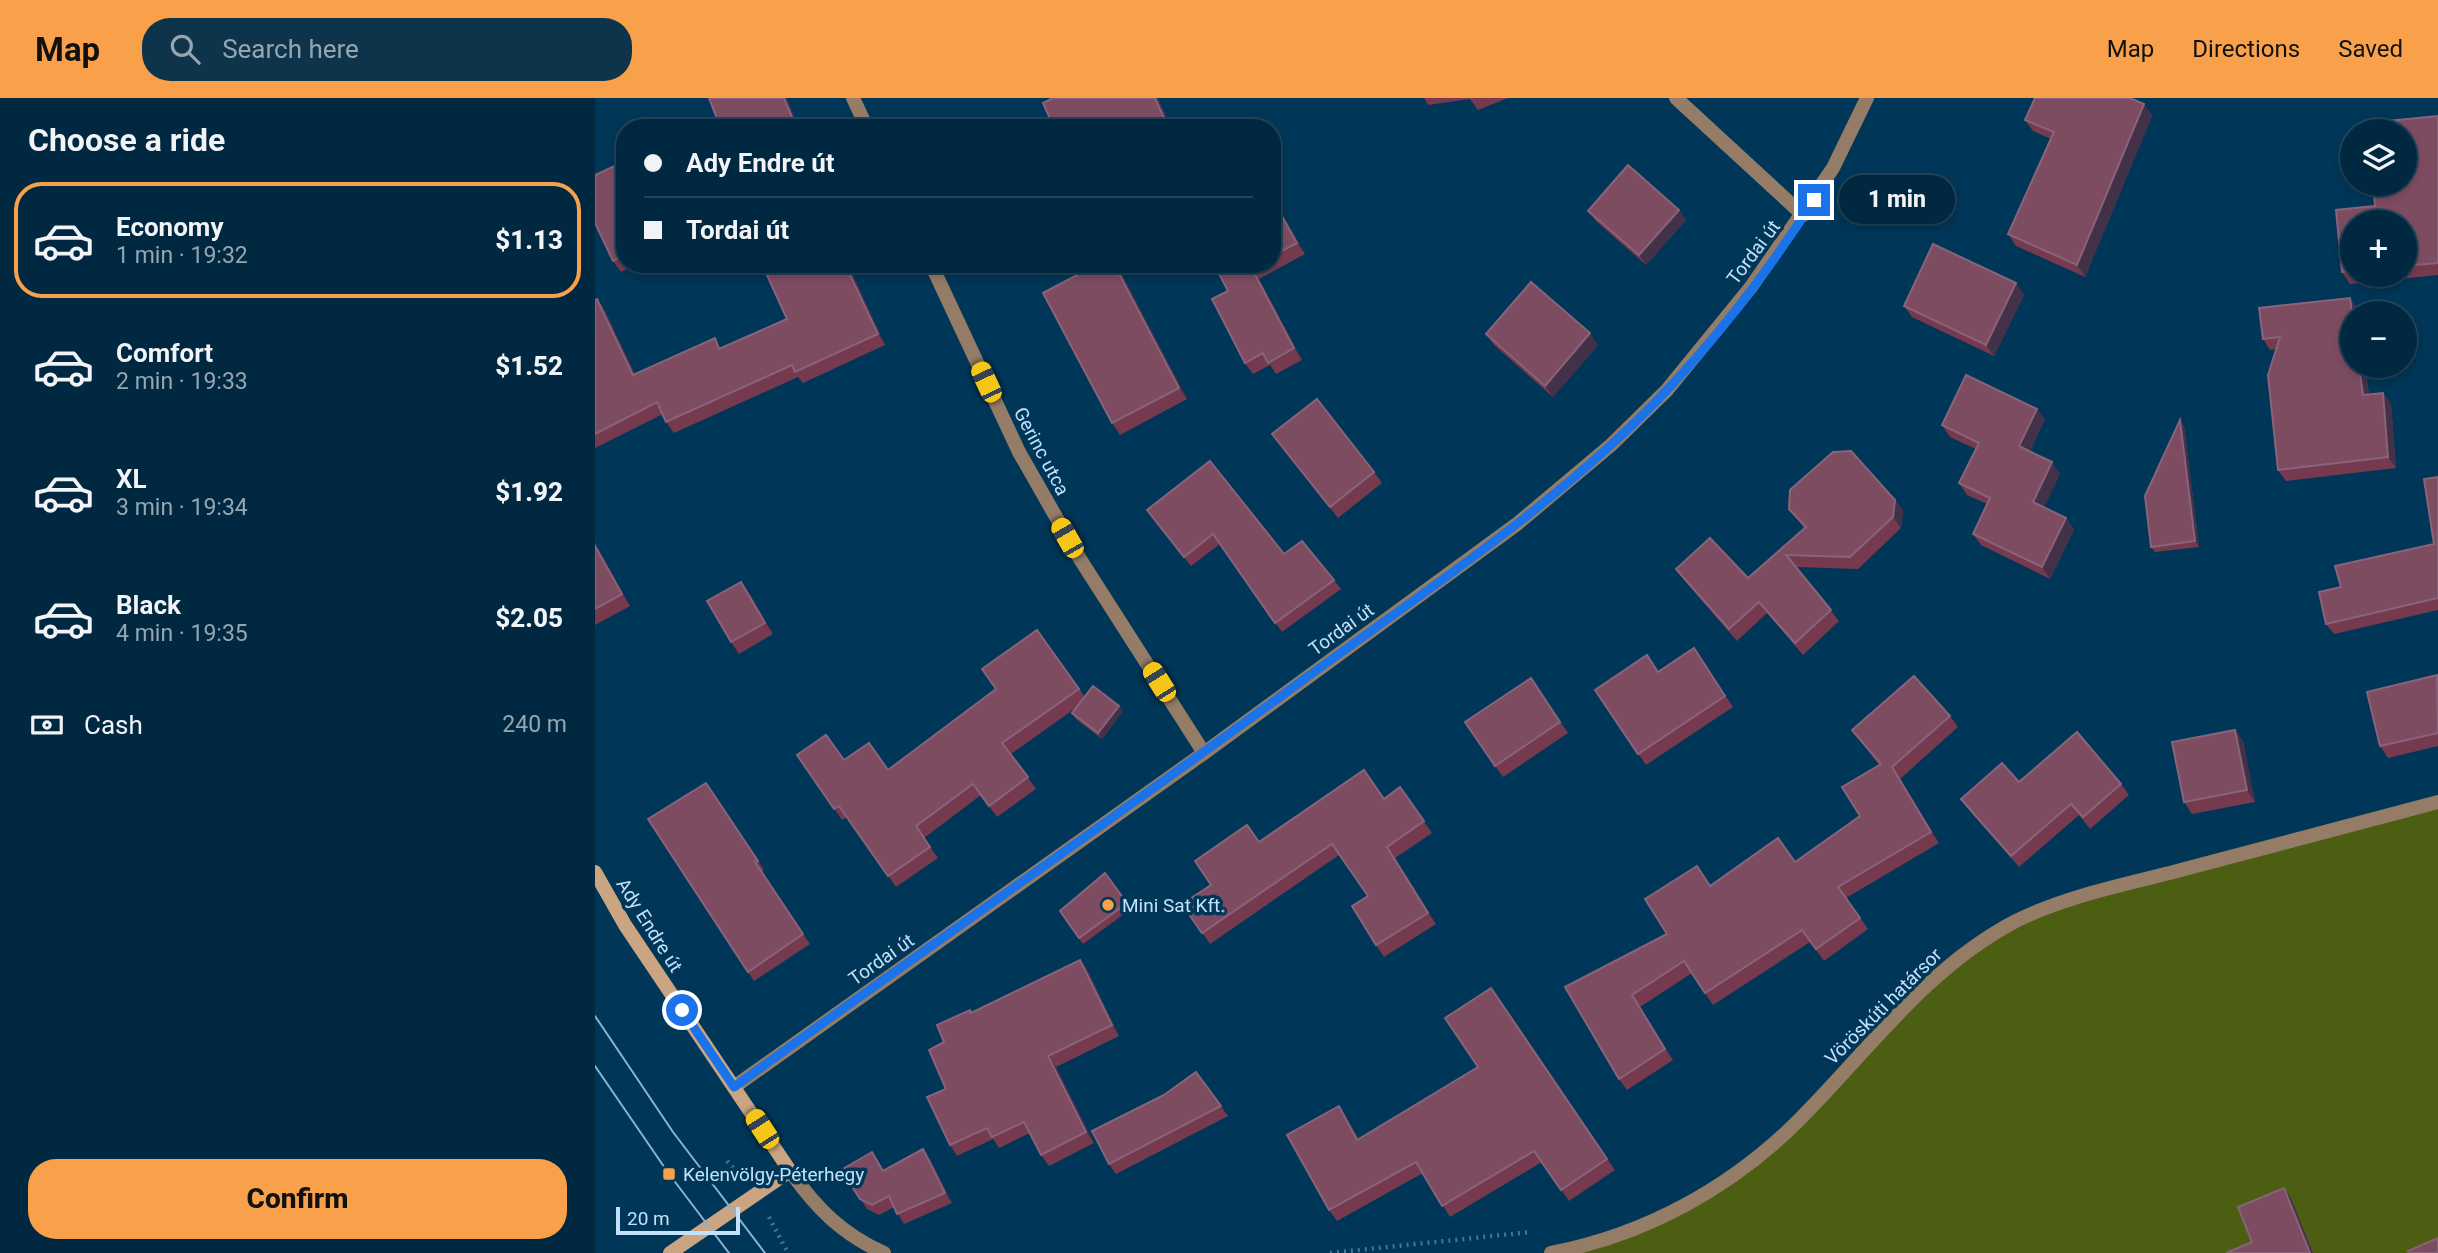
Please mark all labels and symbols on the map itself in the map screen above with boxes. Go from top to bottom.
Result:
callout: 1 min [1839,176,1954,224]
route end [1798,184,1830,216]
street label: Tordai út [1722,216,1785,289]
car [968,359,1005,405]
street label: Gerinc utca [1009,403,1074,499]
car [1048,515,1087,561]
street label: Tordai út [1304,598,1378,661]
car [1139,659,1180,705]
street label: Ady Endre út [612,874,688,977]
place label: Mini Sat Kft. [1122,894,1225,917]
marker: Mini Sat Kft. [1100,897,1116,913]
street label: Tordai út [844,929,918,990]
street label: Vöröskúti határsor [1820,943,1947,1070]
route start [666,994,698,1026]
car [742,1106,783,1152]
place label: Kelenvölgy-Péterhegy [683,1163,864,1186]
marker: Kelenvölgy-Péterhegy [661,1166,677,1182]
scale bar [616,1204,740,1236]

